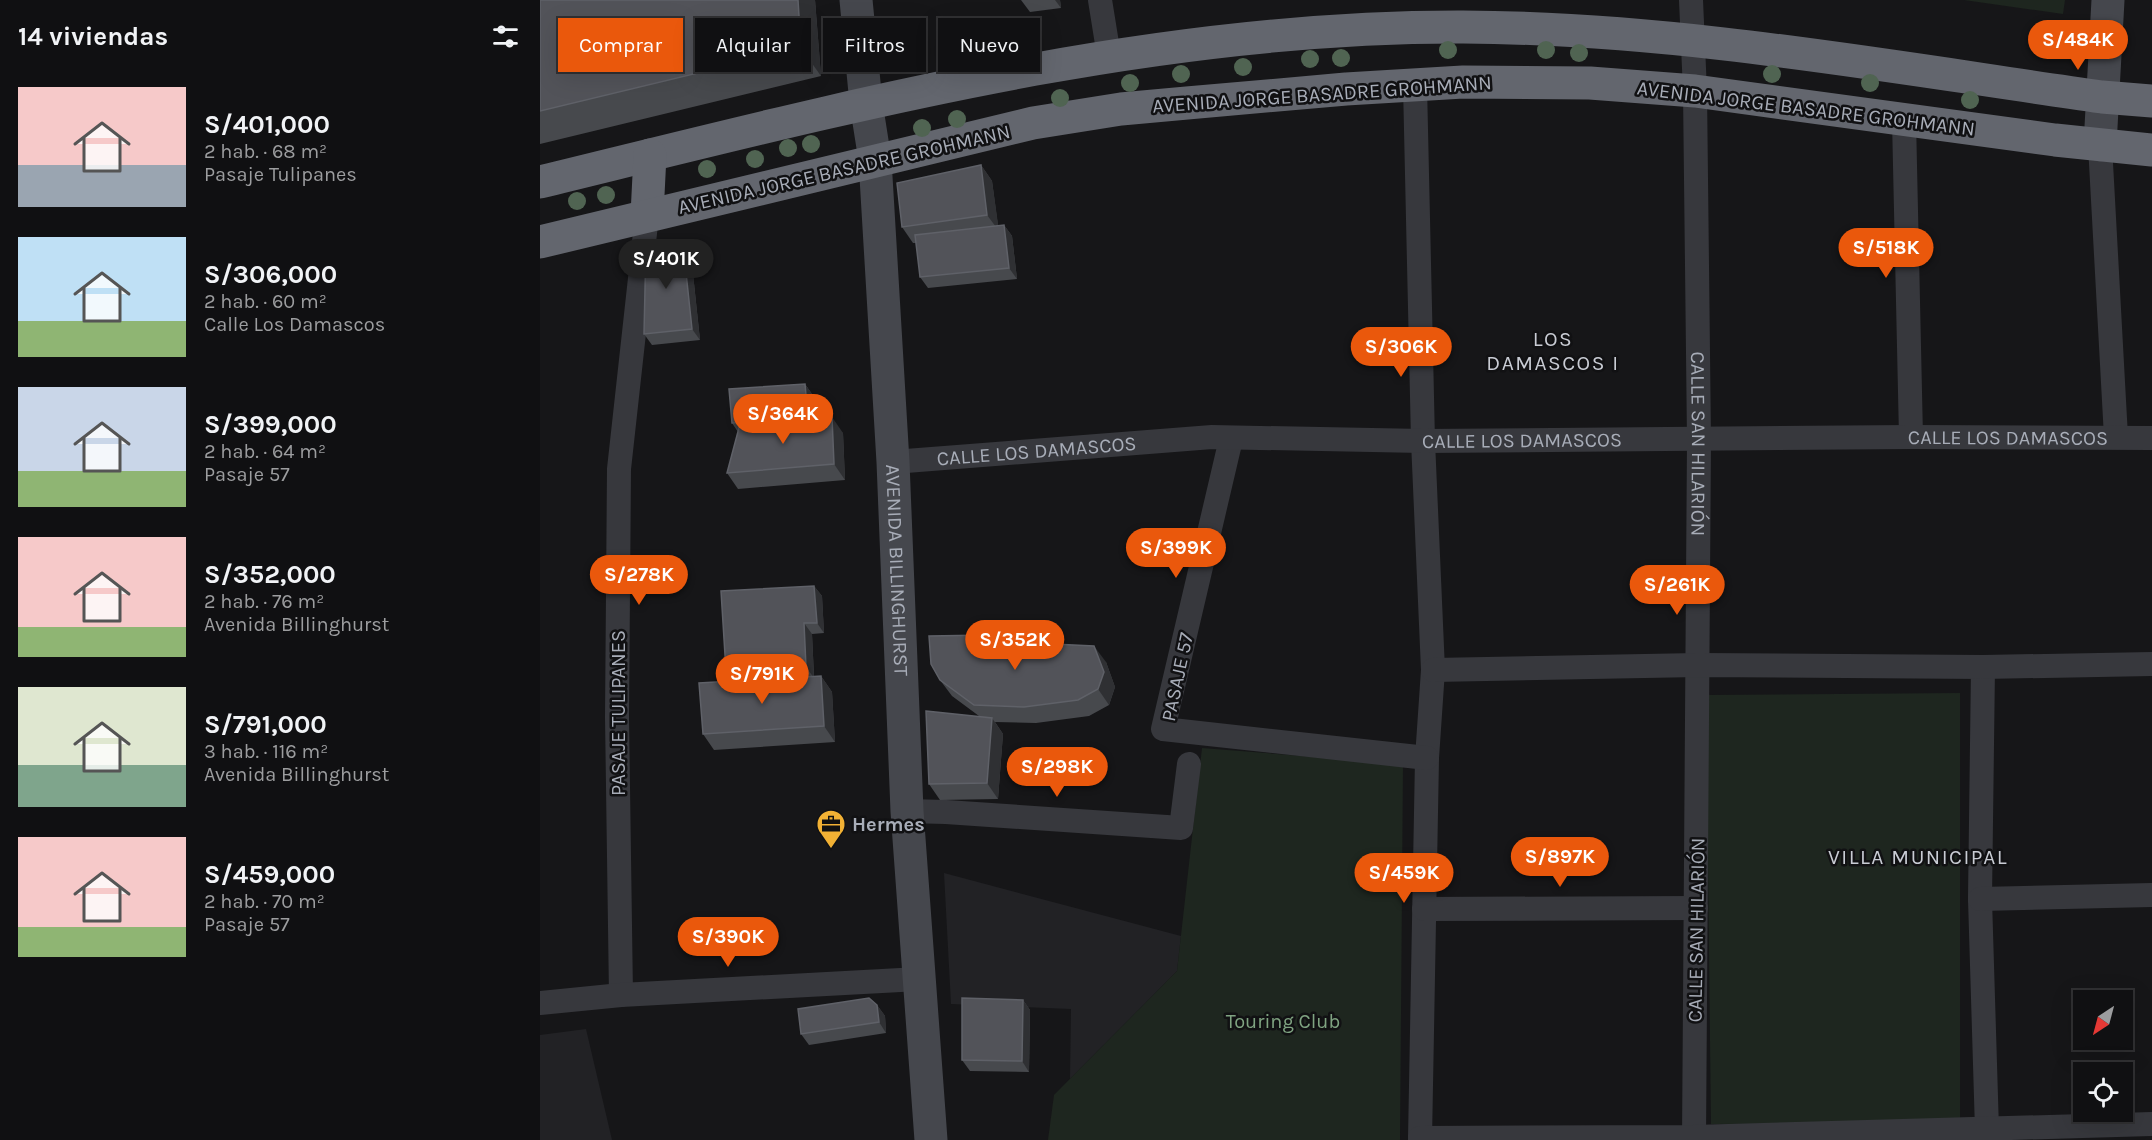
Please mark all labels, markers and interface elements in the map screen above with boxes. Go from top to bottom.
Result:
chip: Comprar [558,18,683,72]
chip: Alquilar [695,18,811,72]
chip: Filtros [823,18,926,72]
chip: Nuevo [938,18,1040,72]
icon: filters [489,20,522,53]
pin: S/484K [2029,20,2127,71]
text: 14 viviendas [18,21,168,52]
text: S/484K [2042,28,2114,51]
street label: AVENIDA JORGE BASADRE GROHMANN [1151,71,1493,118]
street label: AVENIDA JORGE BASADRE GROHMANN [1636,76,1976,141]
text: S/401,000 [204,109,330,140]
icon: home [66,111,138,183]
street label: AVENIDA JORGE BASADRE GROHMANN [676,120,1013,219]
text: 2 hab. · 68 m² [204,140,327,163]
text: Pasaje Tulipanes [204,163,357,186]
pin: S/518K [1837,228,1935,279]
text: S/518K [1853,236,1919,259]
pin: S/401K [617,239,715,290]
text: S/401K [633,247,699,270]
text: S/306,000 [204,259,337,290]
icon: home [66,261,138,333]
text: 2 hab. · 60 m² [204,290,327,313]
text: Calle Los Damascos [204,313,385,336]
pin: S/306K [1352,327,1450,378]
district label: LOS DAMASCOS I [1486,327,1620,375]
text: S/306K [1365,335,1437,358]
street label: CALLE SAN HILARIÓN [1686,351,1711,536]
pin: S/364K [734,394,832,445]
text: S/364K [747,402,819,425]
text: S/399,000 [204,409,337,440]
icon: home [66,411,138,483]
street label: CALLE LOS DAMASCOS [1908,426,2108,450]
street label: CALLE LOS DAMASCOS [1422,428,1622,453]
street label: CALLE LOS DAMASCOS [936,432,1137,471]
text: 2 hab. · 64 m² [204,440,326,463]
text: Pasaje 57 [204,463,290,486]
street label: AVENIDA BILLINGHURST [881,464,913,677]
pin: S/399K [1127,528,1225,579]
text: S/399K [1140,536,1212,559]
pin: S/278K [590,555,688,606]
text: S/352,000 [204,559,336,590]
icon: home [66,561,138,633]
text: S/278K [604,563,674,586]
pin: S/261K [1628,565,1726,616]
text: S/261K [1644,573,1710,596]
text: 2 hab. · 76 m² [204,590,324,613]
text: Avenida Billinghurst [204,613,389,636]
pin: S/352K [966,620,1064,671]
text: S/352K [979,628,1051,651]
street label: PASAJE TULIPANES [607,630,630,796]
street label: PASAJE 57 [1157,630,1198,724]
pin: S/791K [713,654,811,705]
text: S/791K [730,662,794,685]
text: S/791,000 [204,709,327,740]
icon: home [66,711,138,783]
text: 3 hab. · 116 m² [204,740,328,763]
pin: S/298K [1008,747,1106,798]
text: S/298K [1021,755,1093,778]
text: Avenida Billinghurst [204,763,389,786]
office icon: Hermes [815,808,847,850]
place label: Hermes [852,813,925,836]
pin: S/897K [1511,837,1609,888]
street label: CALLE SAN HILARIÓN [1682,837,1710,1023]
text: S/897K [1525,845,1595,868]
district label: VILLA MUNICIPAL [1828,845,2008,869]
pin: S/459K [1355,853,1453,904]
text: S/459,000 [204,859,335,890]
icon: home [66,861,138,933]
text: S/459K [1369,861,1440,884]
text: 2 hab. · 70 m² [204,890,325,913]
text: Pasaje 57 [204,913,290,936]
pin: S/390K [679,917,777,968]
text: S/390K [692,925,764,948]
north arrow [2073,990,2133,1050]
map controls [2073,990,2133,1122]
park label: Touring Club [1226,1010,1340,1033]
button: locate [2073,1062,2133,1122]

